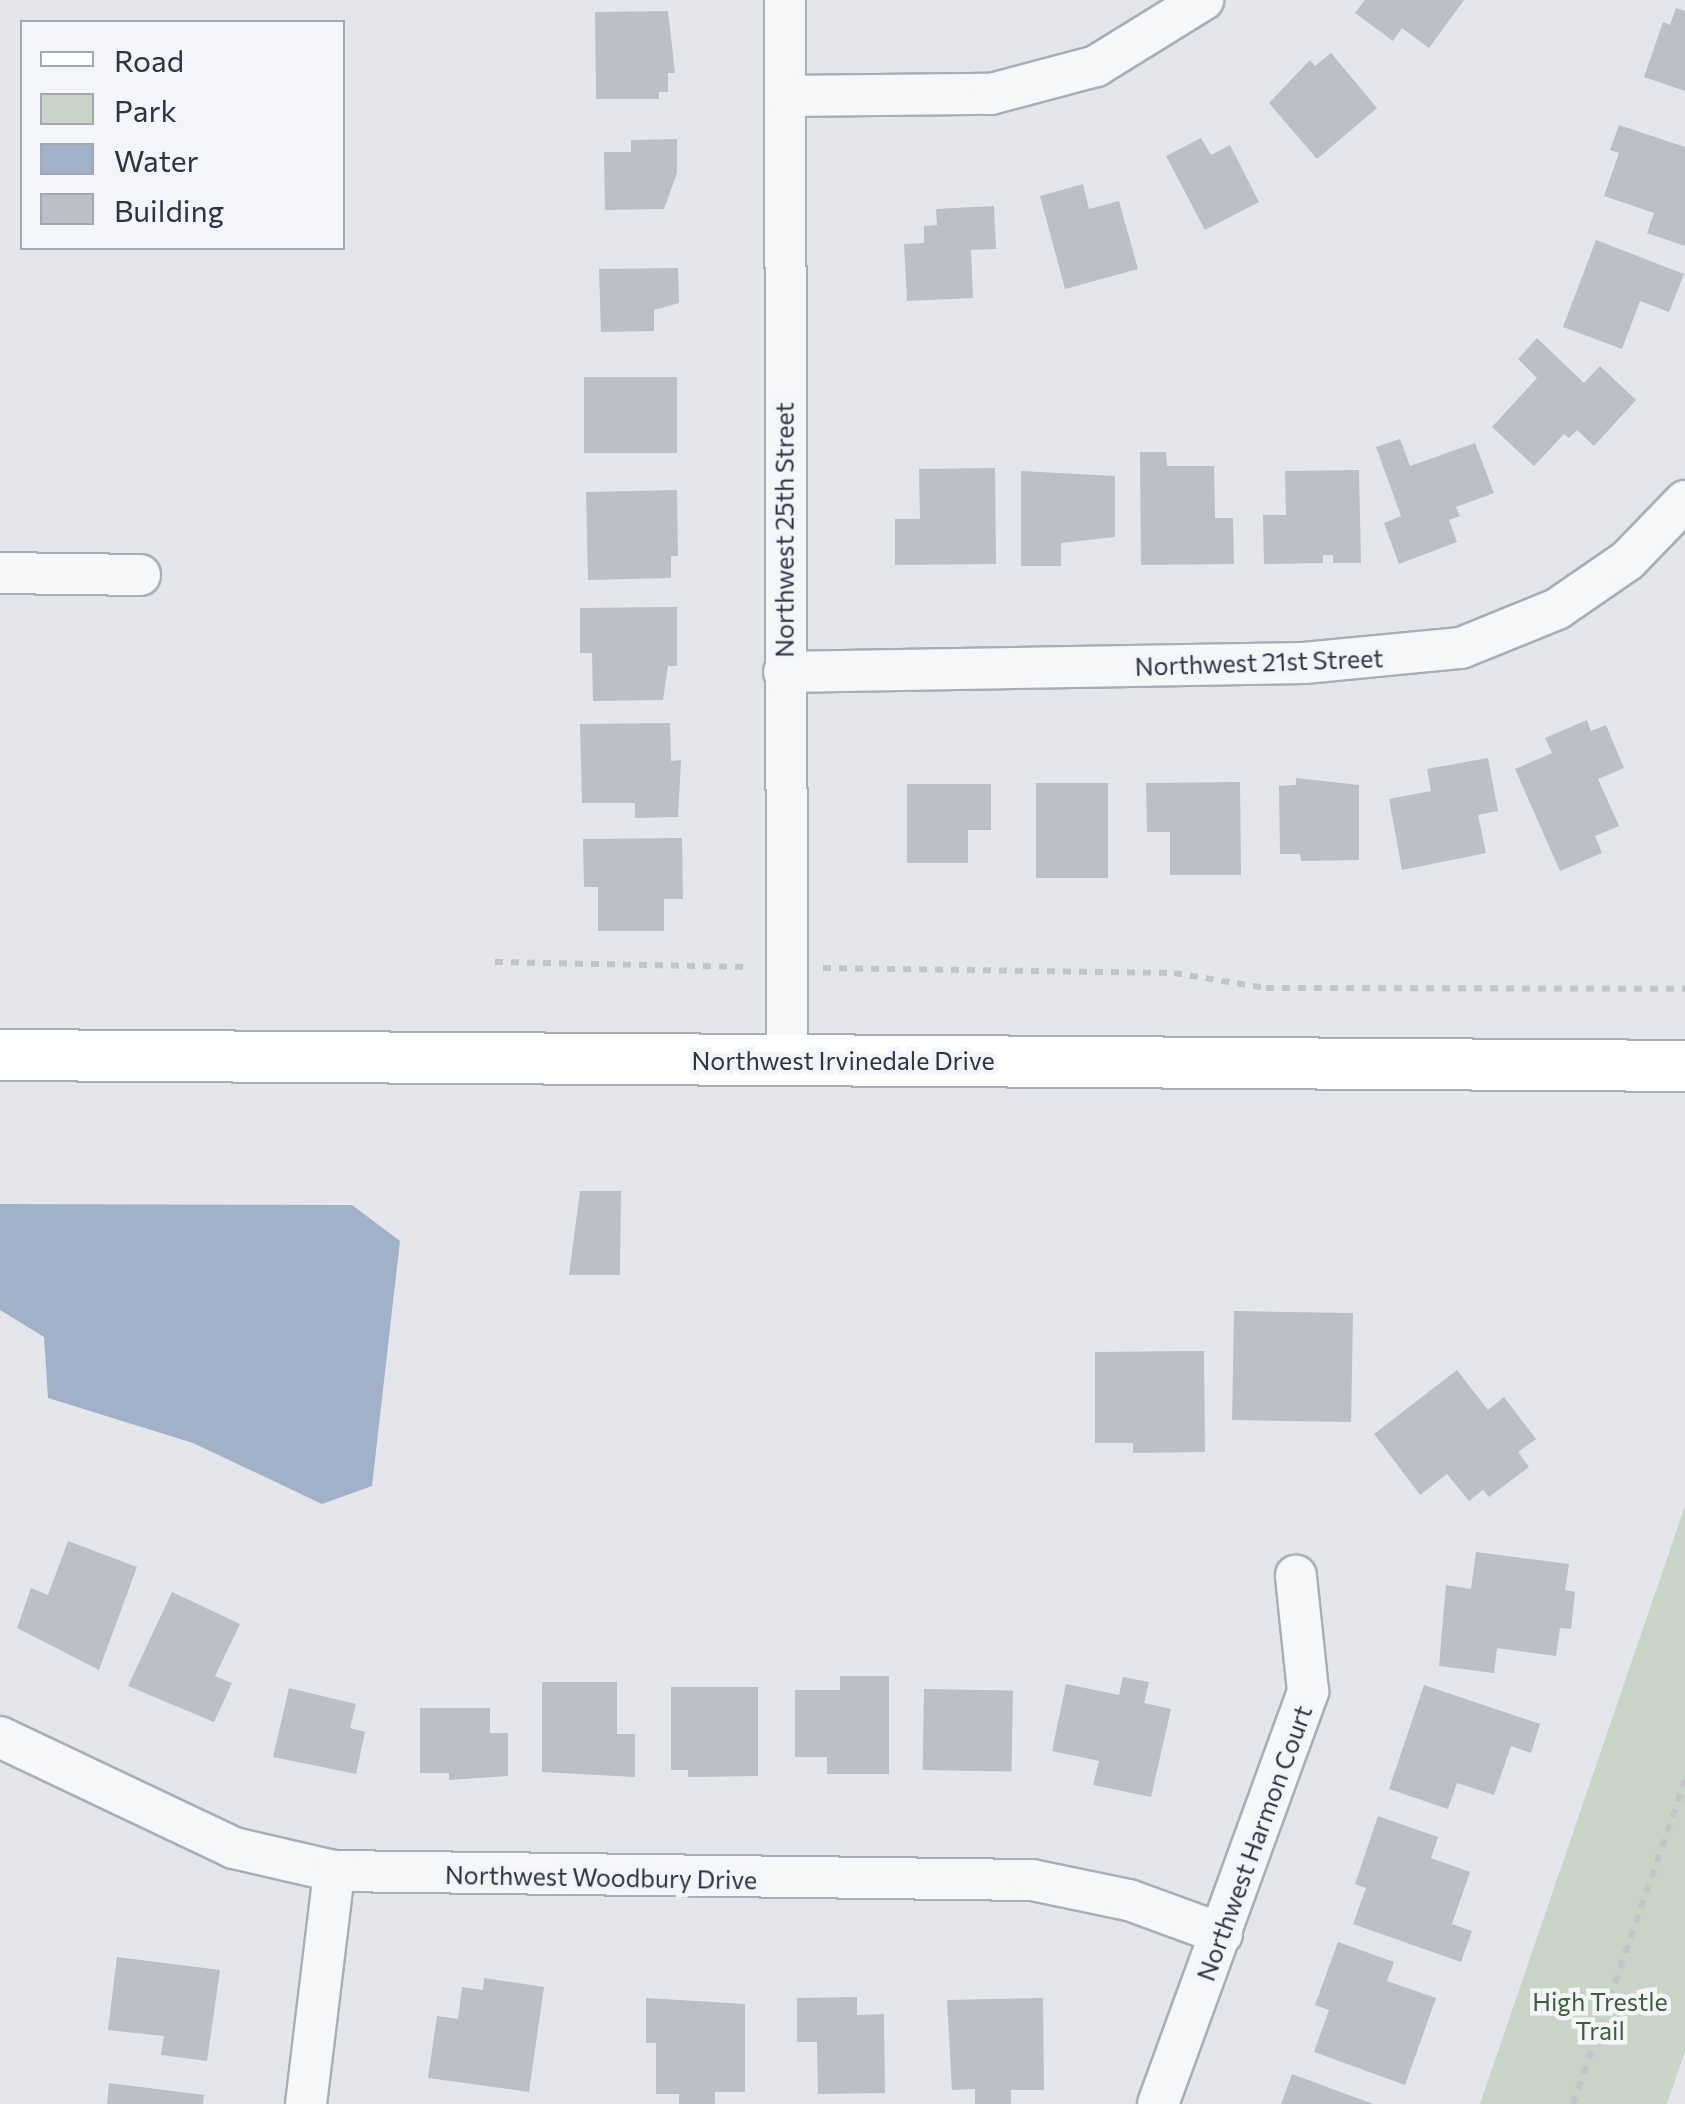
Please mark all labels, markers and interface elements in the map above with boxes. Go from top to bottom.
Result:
legend [20,20,345,250]
text: Road [114,41,184,78]
text: Park [114,91,177,128]
text: Water [114,141,199,178]
text: Building [114,191,224,228]
street label: Northwest 25th Street [769,402,799,658]
street label: Northwest 21st Street [1134,643,1384,681]
street label: Northwest Irvinedale Drive [691,1045,995,1075]
street label: Northwest Harmon Court [1190,1701,1318,1985]
street label: Northwest Woodbury Drive [445,1859,757,1895]
park label: High Trestle Trail [1532,1987,1668,2046]

